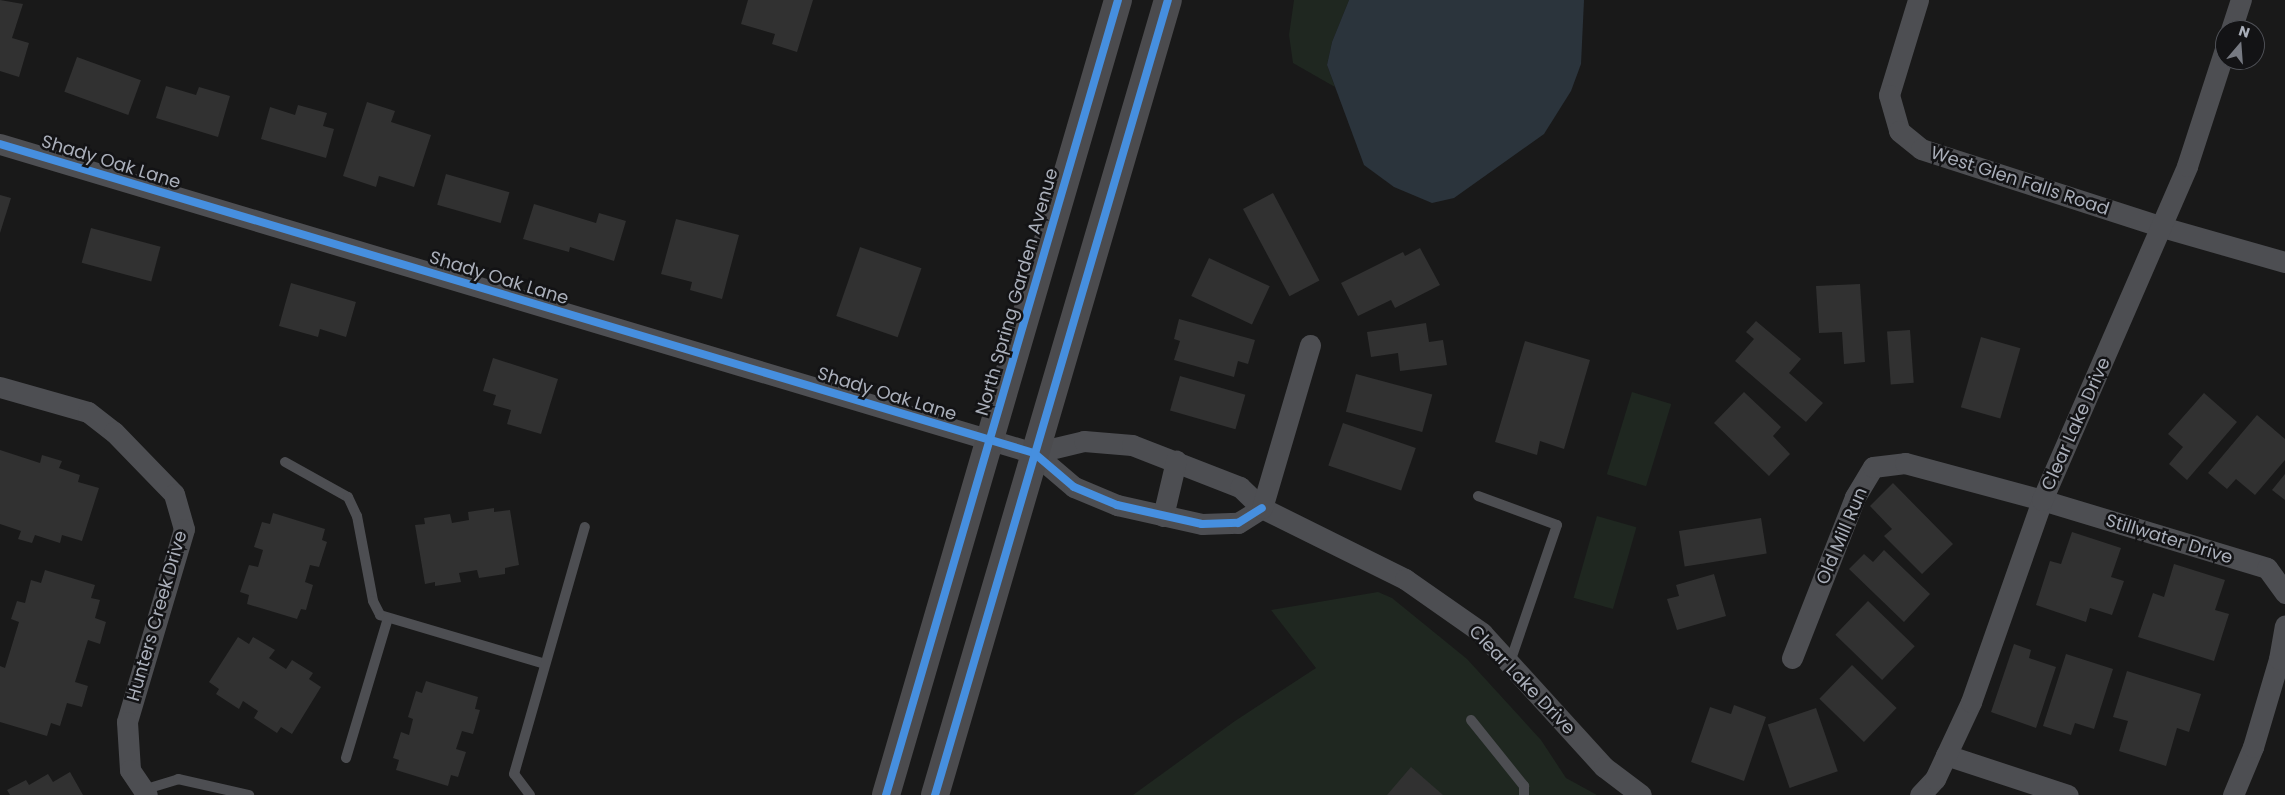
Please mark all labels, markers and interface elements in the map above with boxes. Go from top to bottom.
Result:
north arrow [2215,20,2265,70]
text: N [2236,21,2252,43]
street label: Shady Oak Lane [39,131,183,193]
street label: West Glen Falls Road [1928,142,2112,220]
street label: North Spring Garden Avenue [971,166,1063,418]
street label: Shady Oak Lane [427,247,571,309]
street label: Clear Lake Drive [2037,354,2115,494]
street label: Shady Oak Lane [815,363,959,425]
street label: Old Mill Run [1812,484,1872,588]
street label: Stillwater Drive [2103,509,2235,569]
street label: Hunters Creek Drive [122,528,192,704]
street label: Clear Lake Drive [1464,621,1580,739]

